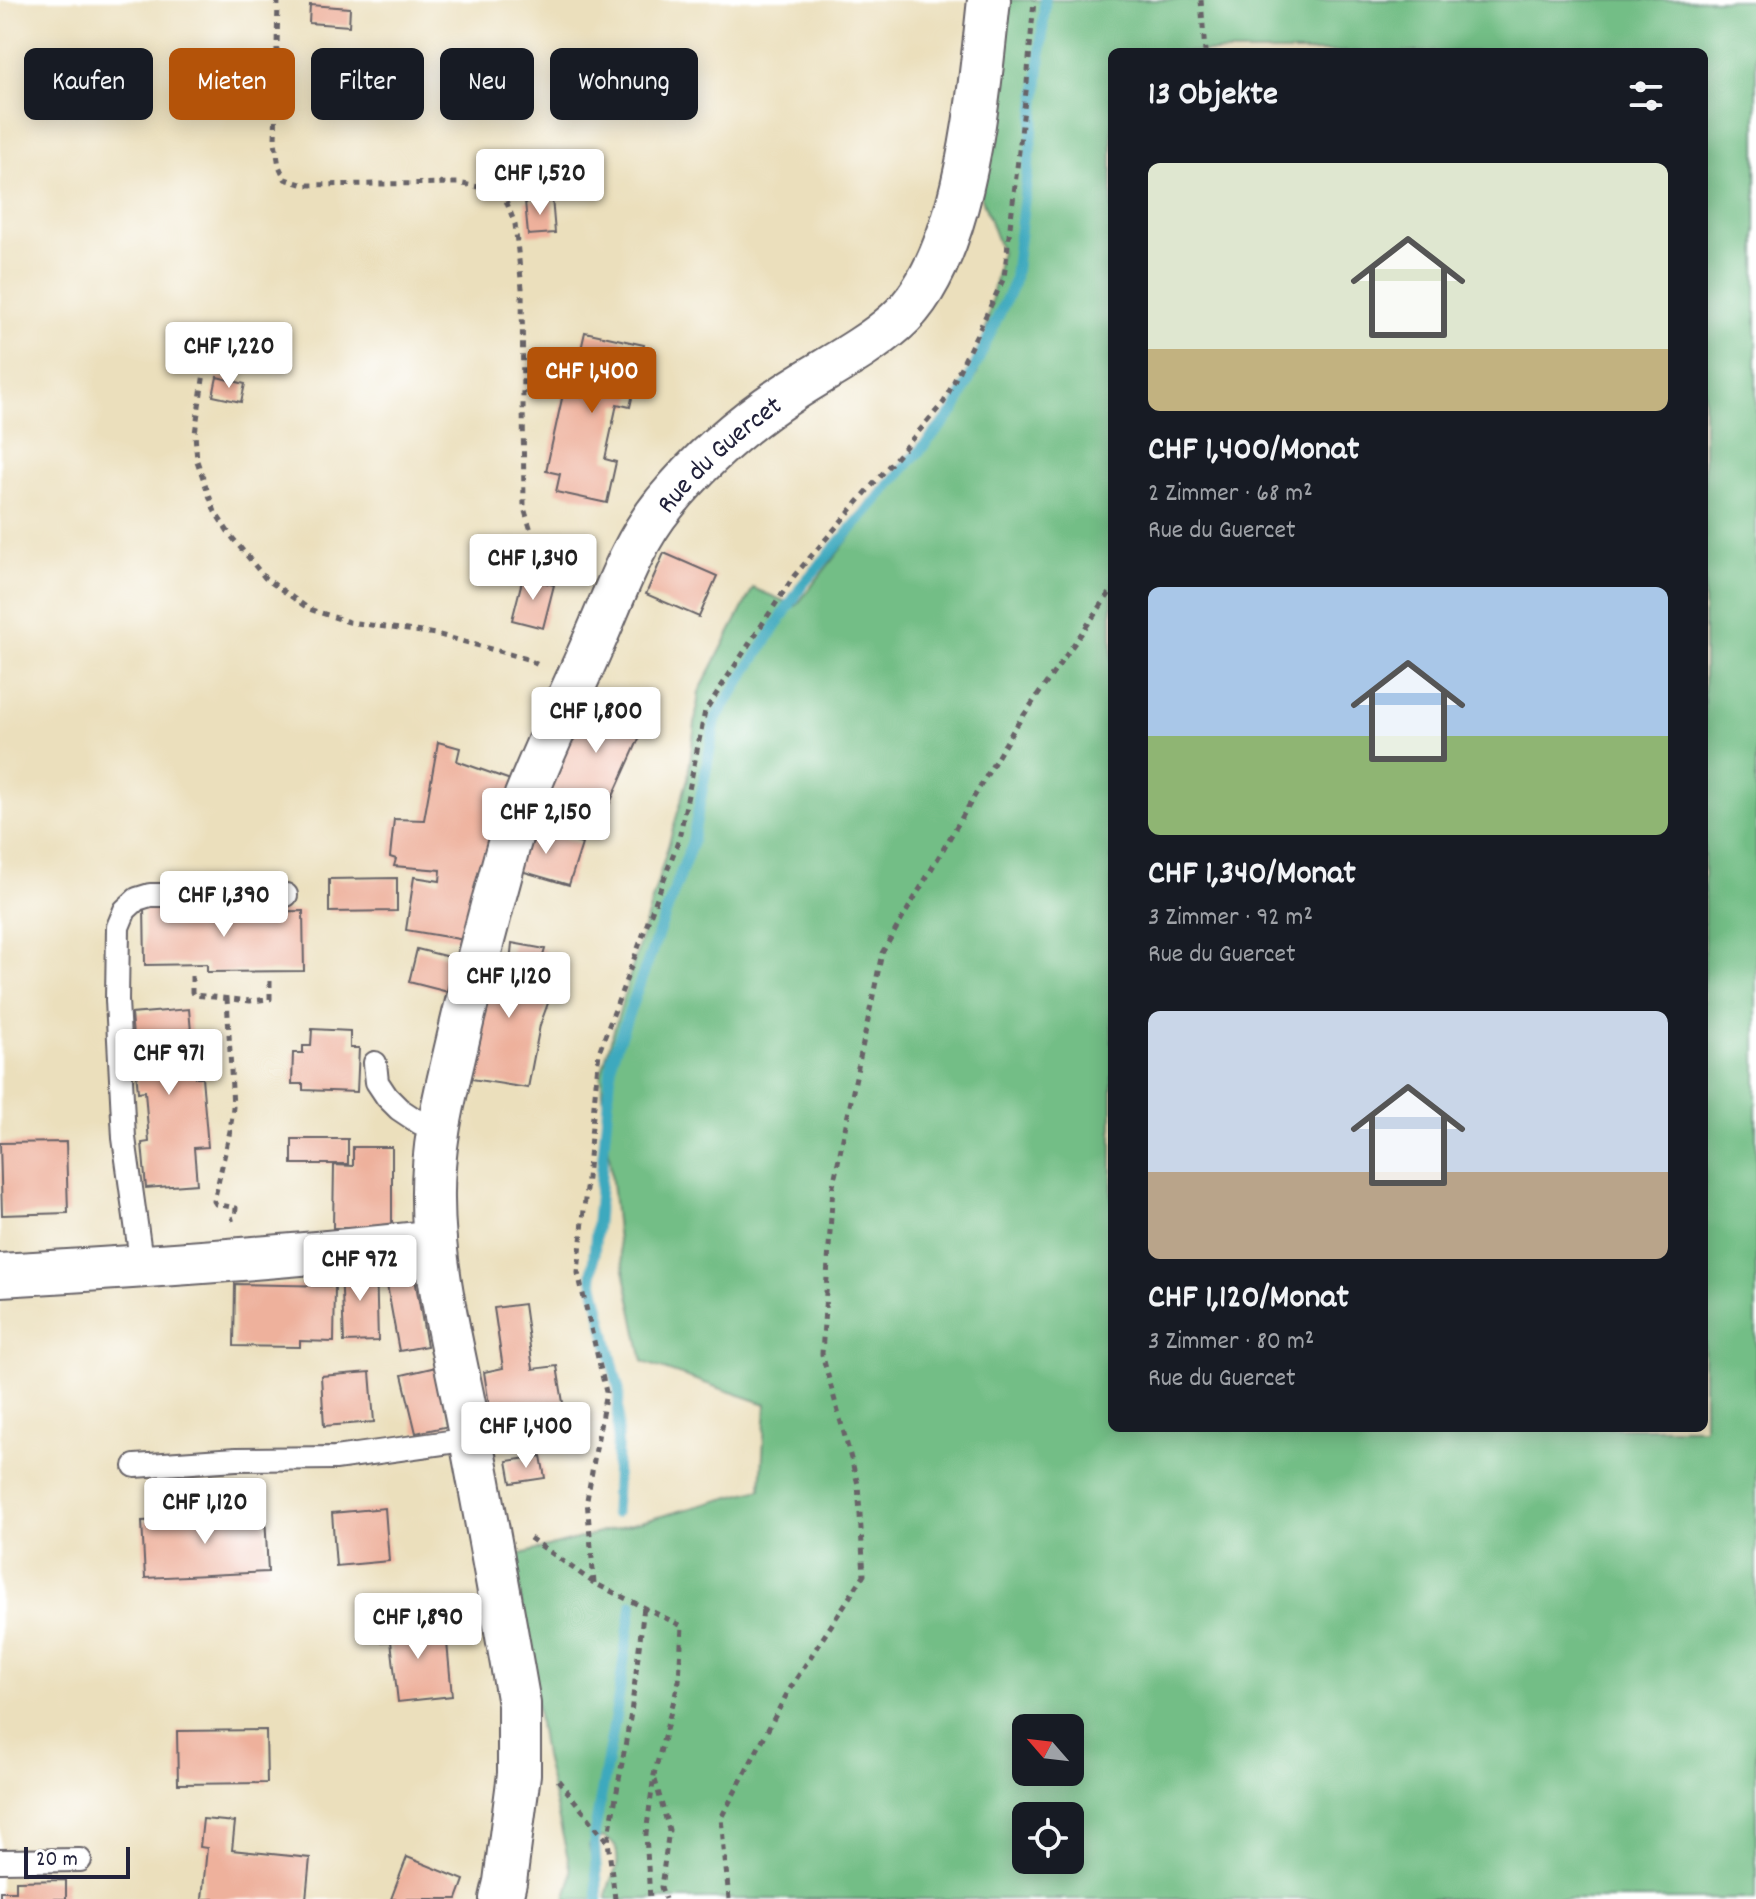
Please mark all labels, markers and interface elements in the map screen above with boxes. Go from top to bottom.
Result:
chip: Kaufen [24,48,153,120]
chip: Mieten [169,48,295,120]
chip: Filter [311,48,424,120]
chip: Neu [440,48,534,120]
chip: Wohnung [550,48,698,120]
text: 13 Objekte [1148,72,1278,121]
icon: filters [1624,74,1668,118]
pin: CHF 1,520 [448,149,632,217]
text: CHF 1,520 [494,156,586,193]
icon: home [1336,215,1480,359]
pin: CHF 1,220 [137,322,321,390]
text: CHF 1,220 [183,329,275,366]
pin: CHF 1,400 [500,347,684,415]
text: CHF 1,400 [545,354,639,391]
street label: Rue du Guercet [649,388,792,524]
text: CHF 1,400/Monat [1148,427,1359,476]
text: 2 Zimmer · 68 m² [1148,476,1313,513]
text: Rue du Guercet [1148,513,1296,550]
pin: CHF 1,340 [441,534,625,602]
text: CHF 1,340 [488,541,578,578]
icon: home [1336,639,1480,783]
pin: CHF 1,800 [504,687,688,755]
text: CHF 1,800 [549,694,643,731]
pin: CHF 2,150 [454,788,638,856]
text: CHF 2,150 [500,795,592,832]
text: CHF 1,340/Monat [1148,851,1356,900]
pin: CHF 1,390 [132,871,316,939]
text: CHF 1,390 [178,878,270,915]
text: 3 Zimmer · 92 m² [1148,900,1313,937]
text: Rue du Guercet [1148,937,1296,974]
pin: CHF 1,120 [417,952,601,1020]
text: CHF 1,120 [466,959,552,996]
pin: CHF 971 [95,1029,243,1097]
text: CHF 971 [133,1036,205,1073]
icon: home [1336,1063,1480,1207]
pin: CHF 972 [286,1235,434,1303]
text: CHF 972 [322,1242,398,1279]
text: CHF 1,120/Monat [1148,1275,1349,1324]
text: 3 Zimmer · 80 m² [1148,1324,1314,1361]
text: Rue du Guercet [1148,1361,1296,1398]
pin: CHF 1,400 [434,1402,618,1470]
text: CHF 1,400 [479,1409,573,1446]
pin: CHF 1,120 [113,1478,297,1546]
text: CHF 1,120 [162,1485,248,1522]
pin: CHF 1,890 [326,1593,510,1661]
text: CHF 1,890 [373,1600,463,1637]
north arrow [1012,1714,1084,1786]
map controls [1012,1714,1084,1874]
button: locate [1012,1802,1084,1874]
scale bar [24,1843,130,1879]
text: 20 m [36,1845,78,1876]

